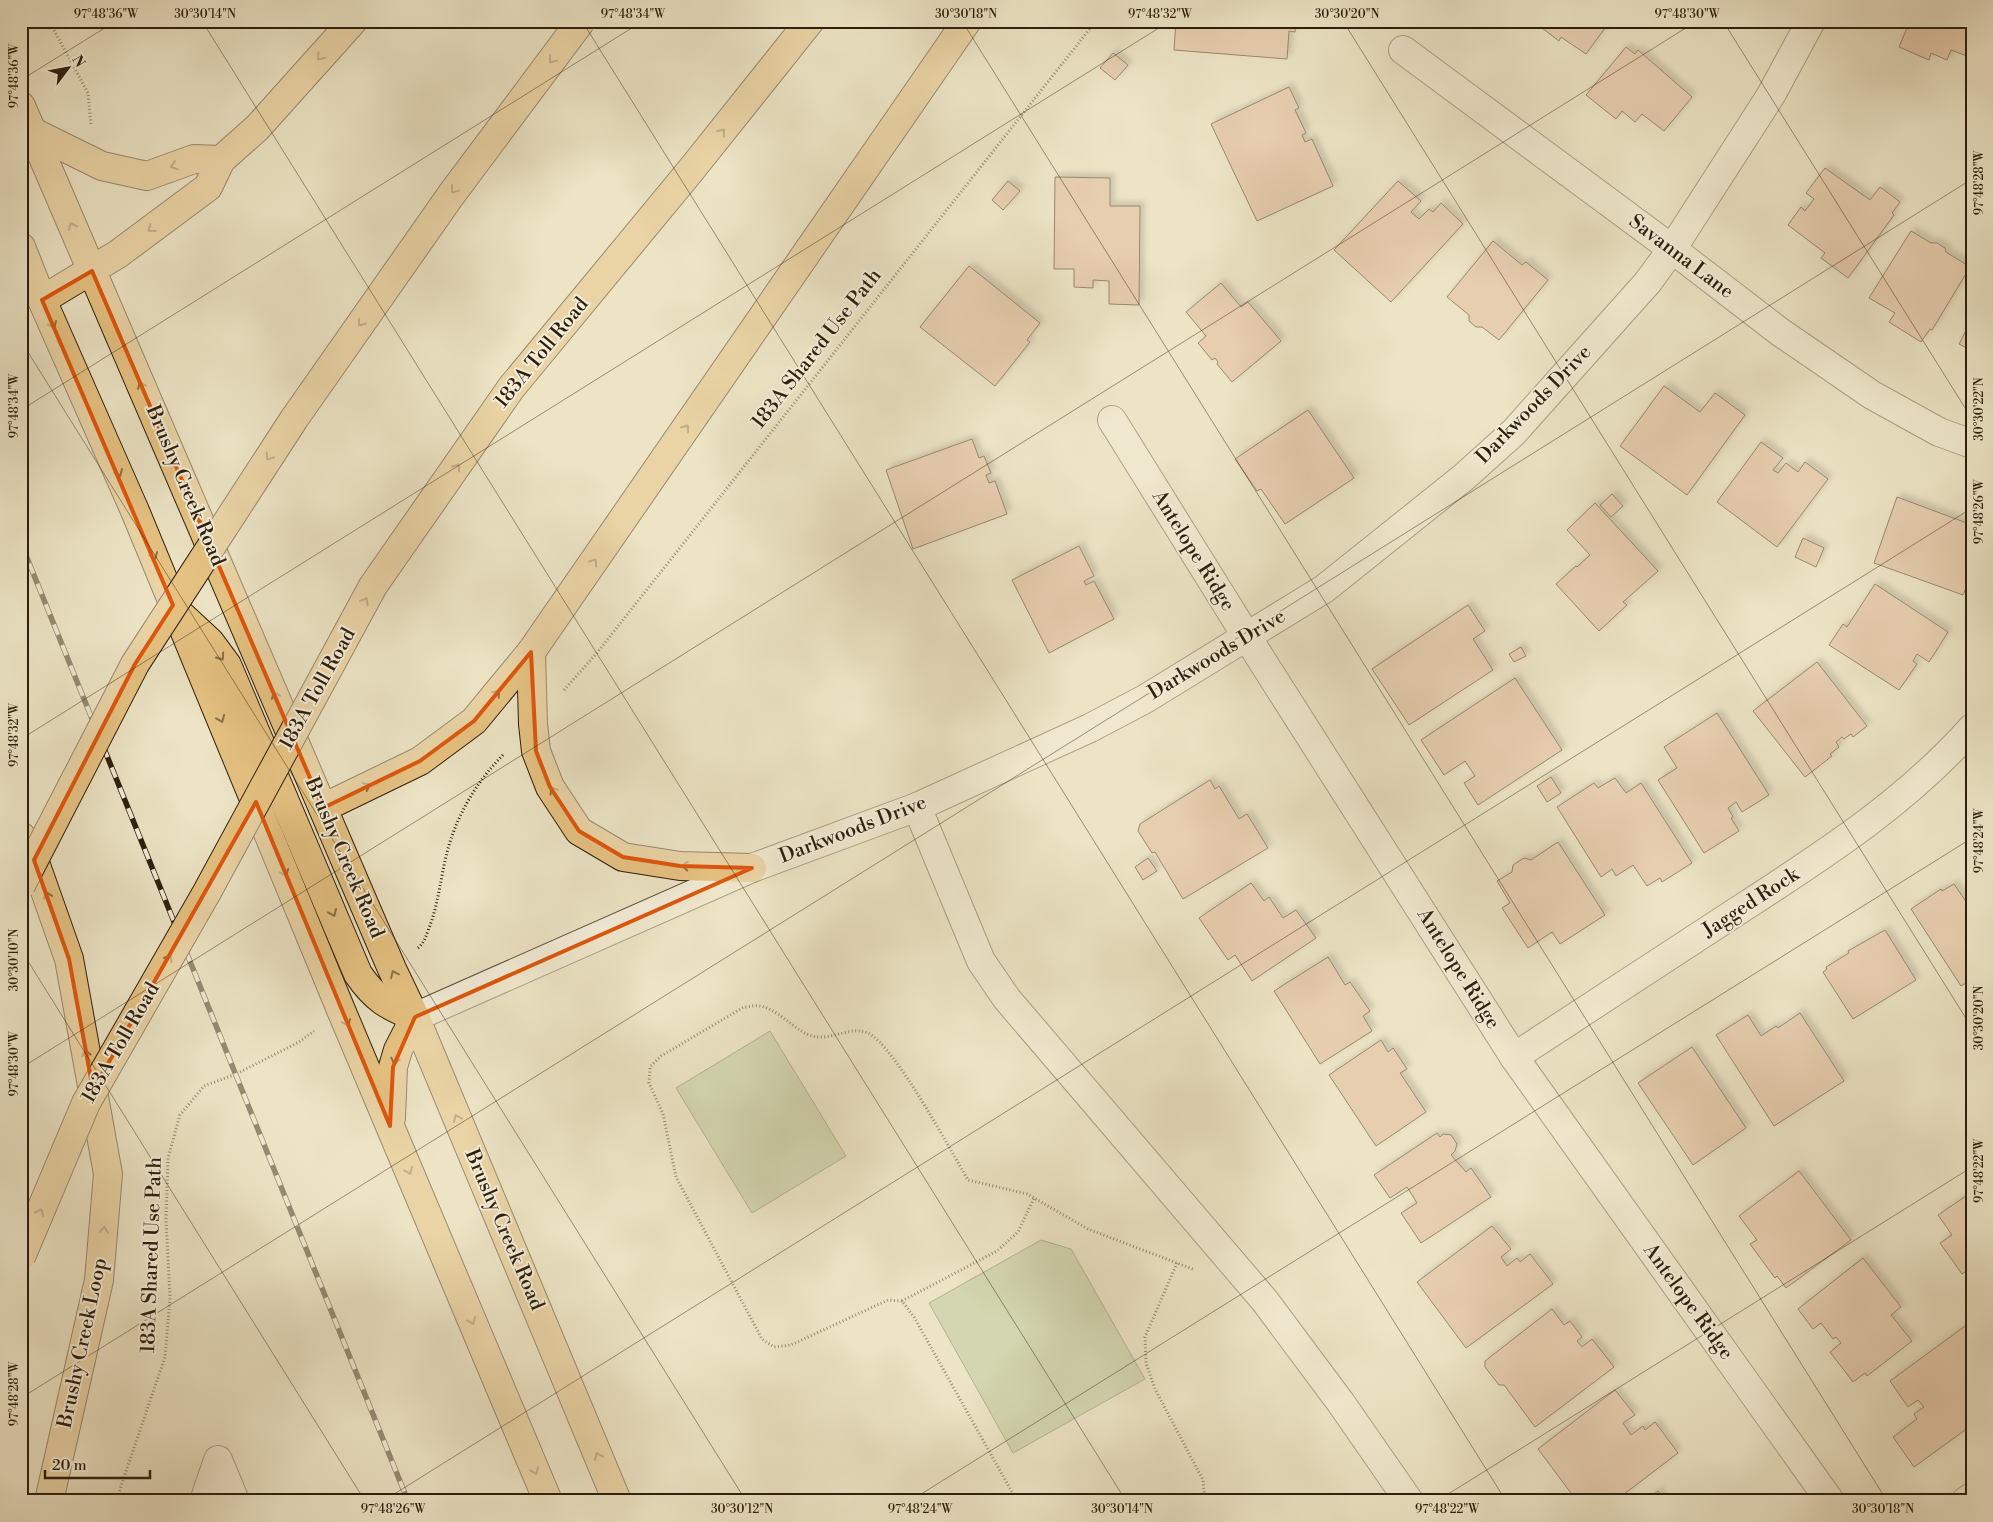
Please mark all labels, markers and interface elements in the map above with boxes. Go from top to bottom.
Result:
text: 97°48'36"W [74,7,139,22]
text: 30°30'14"N [174,7,236,22]
text: 97°48'34"W [601,7,666,22]
text: 30°30'18"N [935,7,997,22]
text: 97°48'32"W [1128,7,1193,22]
text: 30°30'20"N [1315,7,1379,22]
text: 97°48'30"W [1654,7,1721,22]
north arrow [42,42,92,92]
text: 97°48'36"W [7,43,22,108]
text: N [68,52,89,71]
one-way arrow [317,52,326,61]
one-way arrow [549,54,558,64]
one-way arrow [716,129,724,138]
text: 97°48'28"W [1972,150,1987,215]
one-way arrow [170,161,178,171]
one-way arrow [451,184,460,194]
street label: Savanna Lane [1624,209,1738,305]
one-way arrow [68,222,79,231]
one-way arrow [147,223,157,232]
street label: 183A Shared Use Path [747,264,887,434]
street label: 183A Toll Road [490,292,595,413]
one-way arrow [358,317,367,327]
one-way arrow [46,320,57,329]
street label: Darkwoods Drive [1471,340,1597,470]
text: 97°48'34"W [7,373,22,438]
text: 30°30'22"N [1972,377,1987,441]
one-way arrow [137,381,148,390]
street label: Brushy Creek Road [139,401,230,571]
one-way arrow [680,424,689,434]
one-way arrow [266,452,275,461]
one-way arrow [451,463,460,472]
one-way arrow [112,468,123,477]
text: 97°48'26"W [1972,479,1987,544]
street label: Antelope Ridge [1145,485,1240,616]
one-way arrow [147,551,158,560]
one-way arrow [588,558,597,568]
one-way arrow [359,597,369,606]
street label: Darkwoods Drive [1144,604,1290,706]
street label: 183A Toll Road [274,623,362,754]
one-way arrow [215,651,224,661]
one-way arrow [492,689,501,698]
one-way arrow [271,691,281,700]
text: 97°48'32"W [7,702,22,767]
one-way arrow [215,714,226,723]
street label: Brushy Creek Road [298,773,389,943]
one-way arrow [362,782,371,793]
one-way arrow [549,787,559,796]
street label: Darkwoods Drive [776,790,930,870]
text: 97°48'24"W [1972,808,1987,873]
one-way arrow [681,861,689,872]
street label: Jagged Rock [1697,862,1805,944]
one-way arrow [279,868,289,877]
one-way arrow [43,892,53,900]
street label: Antelope Ridge [1410,903,1505,1034]
one-way arrow [327,909,337,917]
text: 30°30'10"N [7,929,22,991]
one-way arrow [163,955,173,964]
one-way arrow [390,970,400,979]
street label: 183A Toll Road [76,978,166,1108]
text: 30°30'20"N [1972,986,1987,1050]
one-way arrow [341,1019,351,1027]
text: 97°48'30"W [7,1030,22,1097]
one-way arrow [82,1048,92,1057]
one-way arrow [390,1057,401,1066]
one-way arrow [453,1114,464,1123]
text: 97°48'22"W [1972,1138,1987,1203]
street label: Brushy Creek Road [458,1145,549,1315]
street label: 183A Shared Use Path [136,1156,168,1354]
one-way arrow [403,1166,413,1175]
one-way arrow [34,1208,45,1217]
one-way arrow [98,1226,109,1234]
street label: Antelope Ridge [1637,1238,1739,1365]
street label: Brushy Creek Loop [53,1256,113,1431]
one-way arrow [466,1316,477,1325]
text: 97°48'28"W [7,1361,22,1426]
scale bar [45,1447,150,1479]
one-way arrow [594,1452,605,1461]
text: 20 m [52,1456,87,1475]
one-way arrow [530,1466,540,1474]
text: 97°48'26"W [361,1502,426,1517]
text: 30°30'12"N [711,1502,773,1517]
text: 97°48'24"W [888,1502,953,1517]
text: 30°30'14"N [1091,1502,1153,1517]
text: 97°48'22"W [1415,1502,1480,1517]
text: 30°30'18"N [1852,1502,1914,1517]

